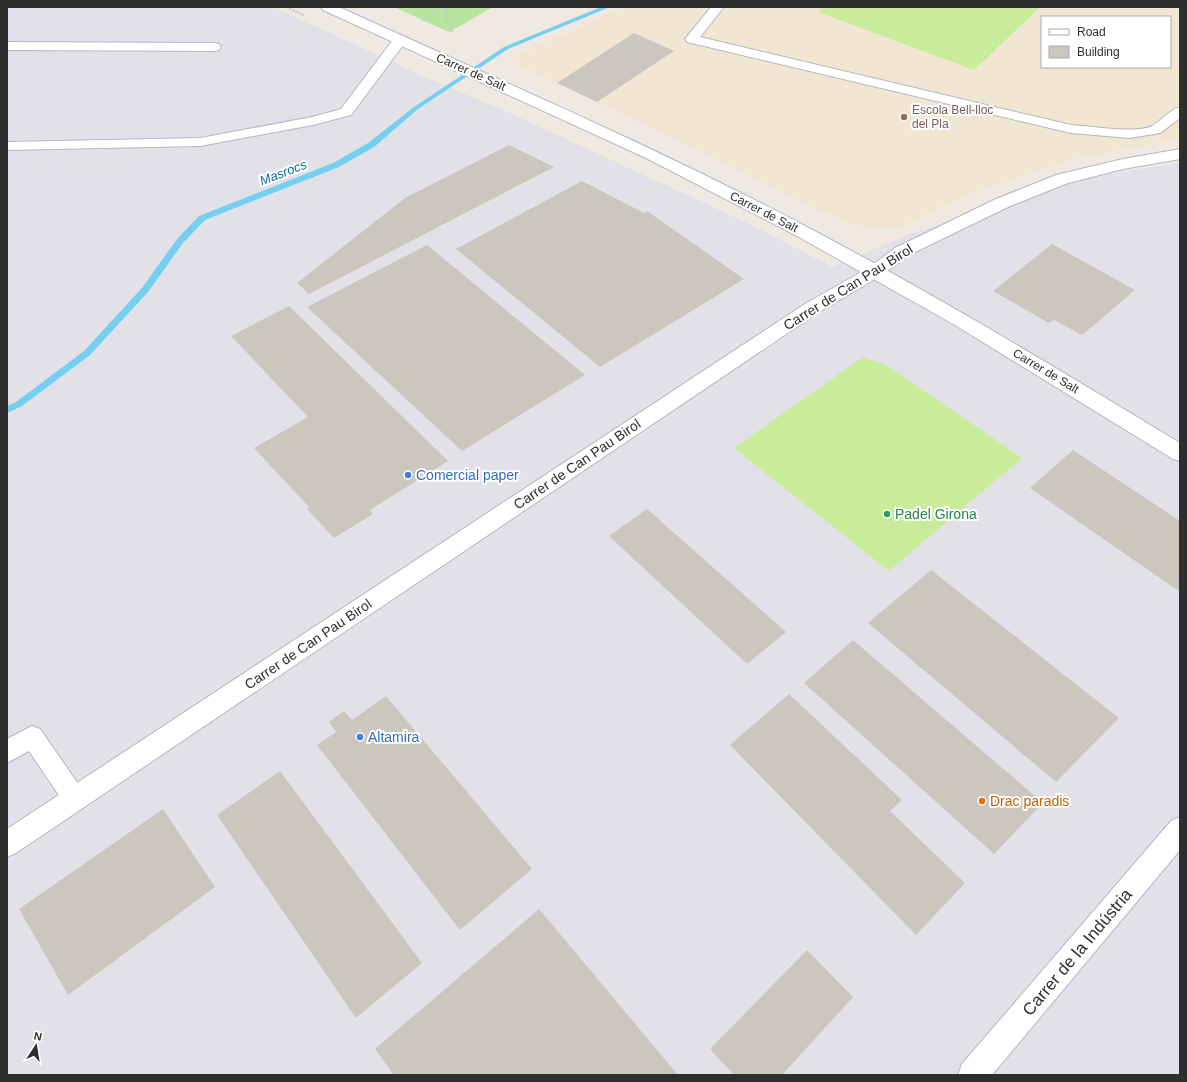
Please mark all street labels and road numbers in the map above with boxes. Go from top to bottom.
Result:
street label: Carrer de Salt [434,50,509,94]
street label: Carrer de Salt [728,189,801,235]
street label: Carrer de Can Pau Birol [780,241,916,333]
street label: Carrer de Salt [1010,346,1082,397]
street label: Carrer de Can Pau Birol [511,416,643,512]
street label: Carrer de Can Pau Birol [242,596,374,692]
street label: Carrer de la Indústria [1019,885,1136,1020]

